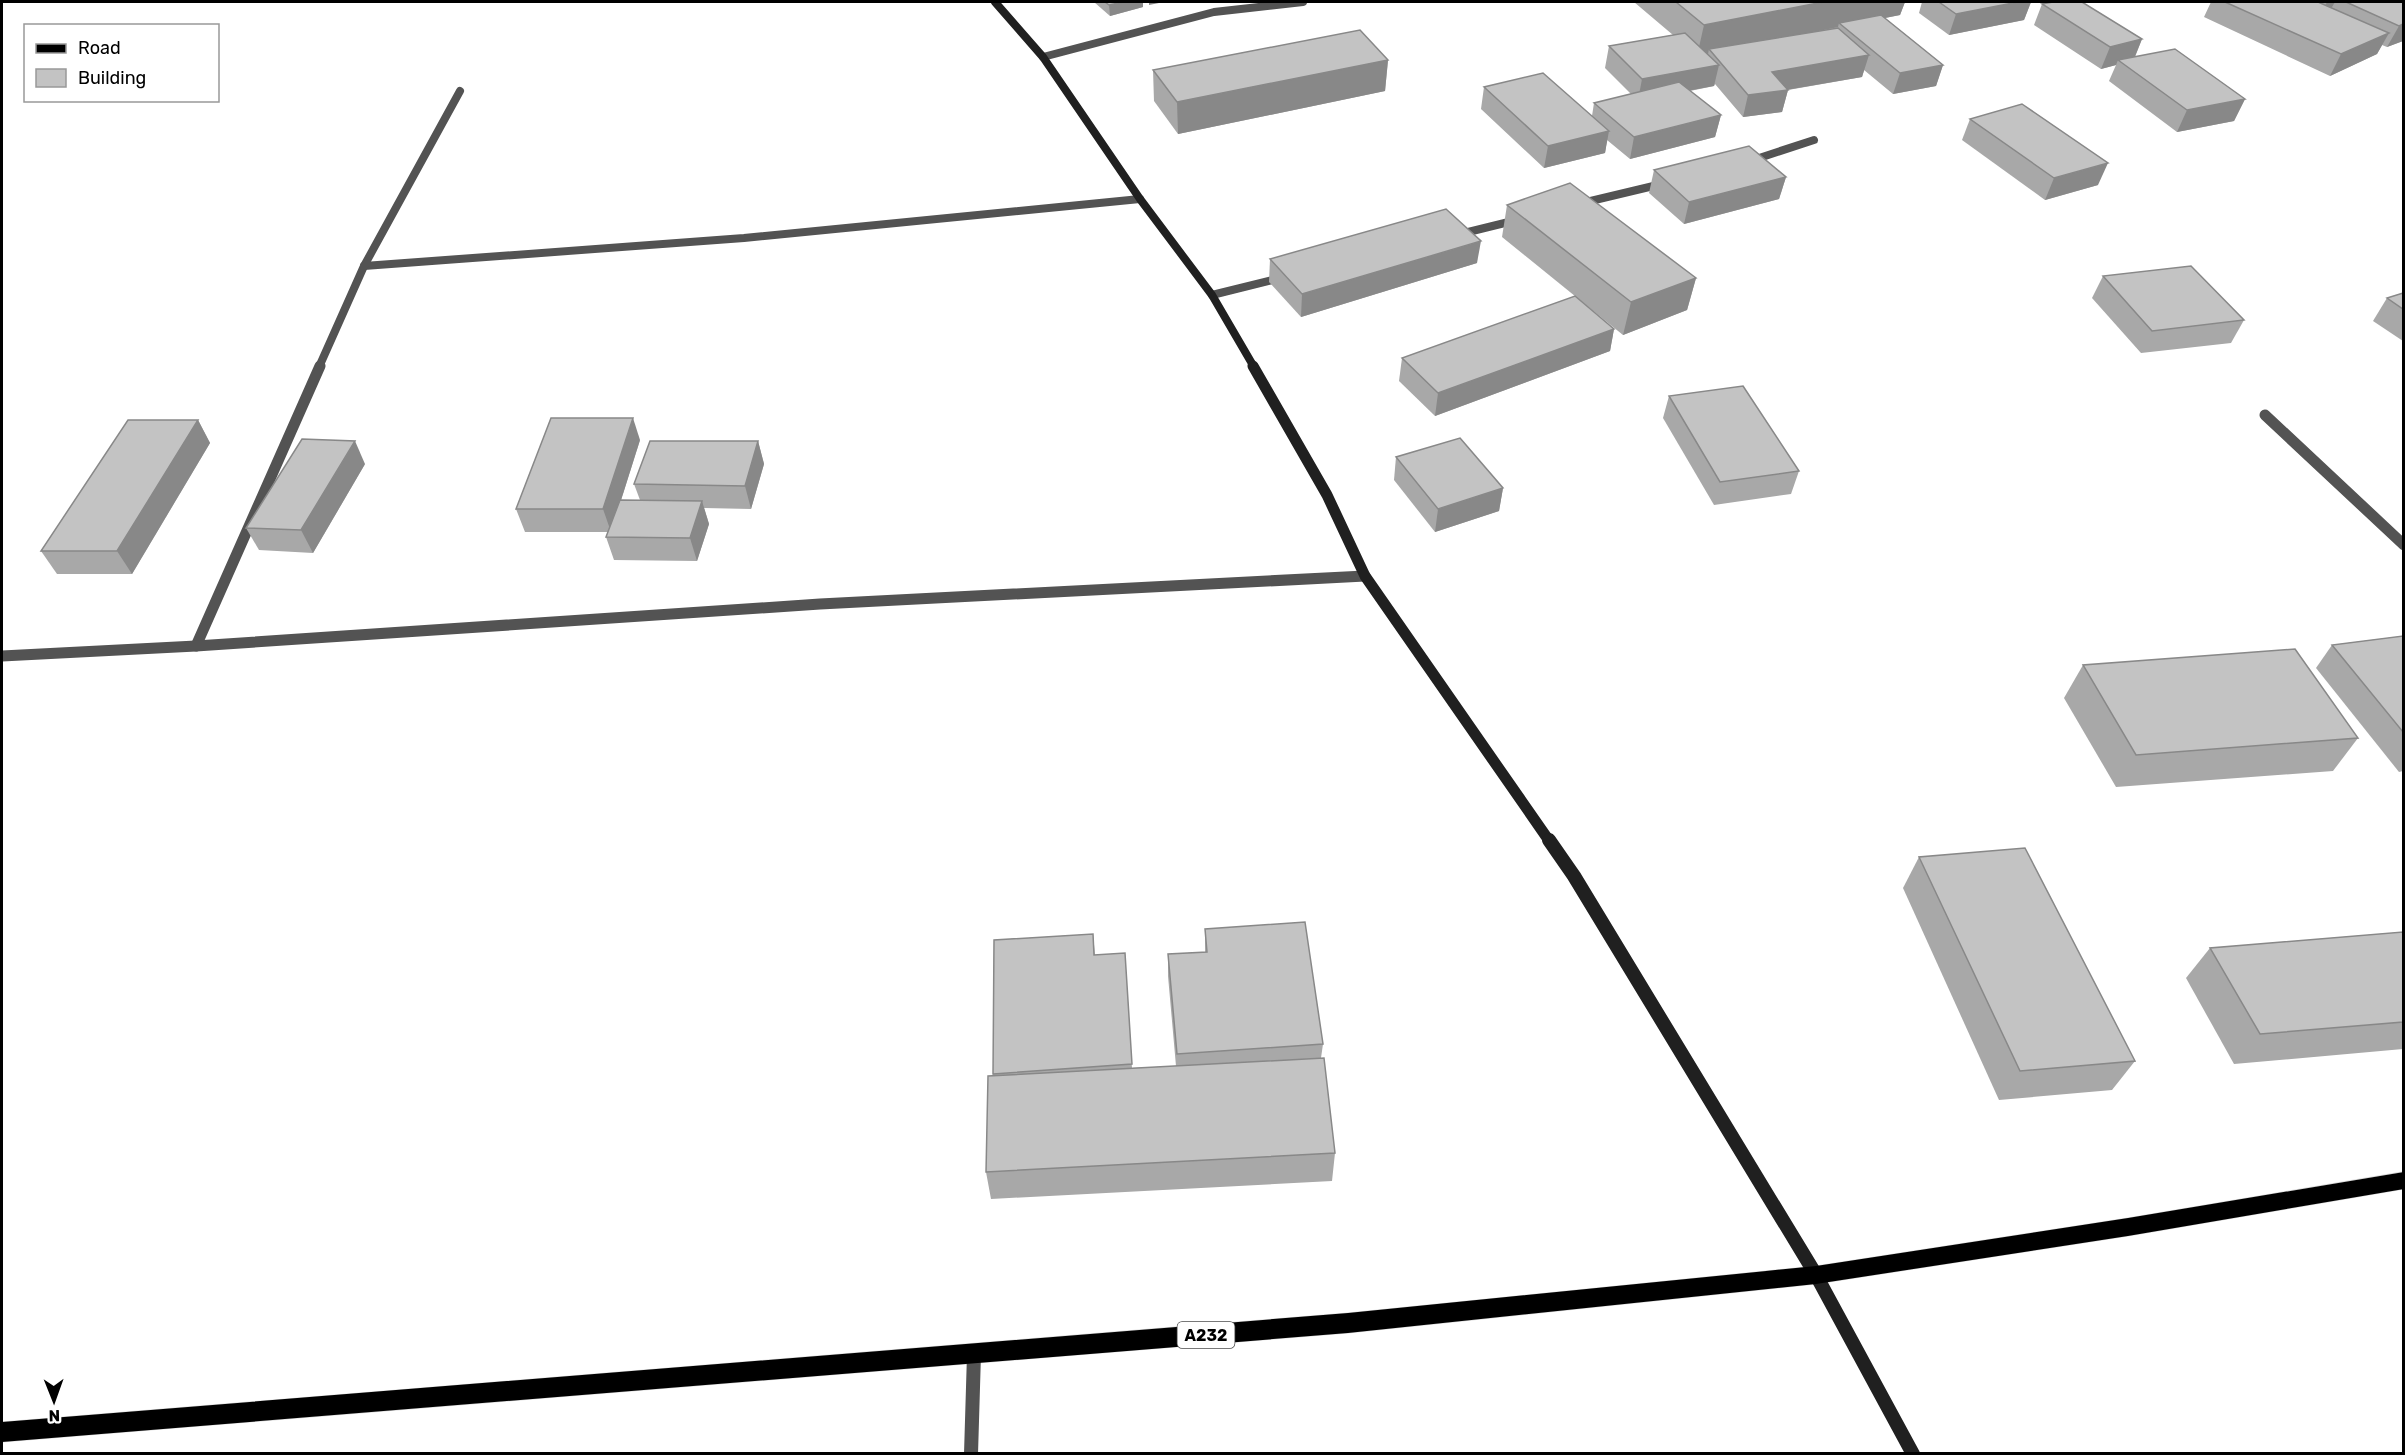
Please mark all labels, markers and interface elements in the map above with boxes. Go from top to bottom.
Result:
legend [24,24,219,102]
text: Road [78,37,121,59]
text: Building [78,67,146,89]
road number: A232 [1178,1322,1234,1348]
north arrow [24,1371,84,1431]
text: N [48,1406,60,1425]

